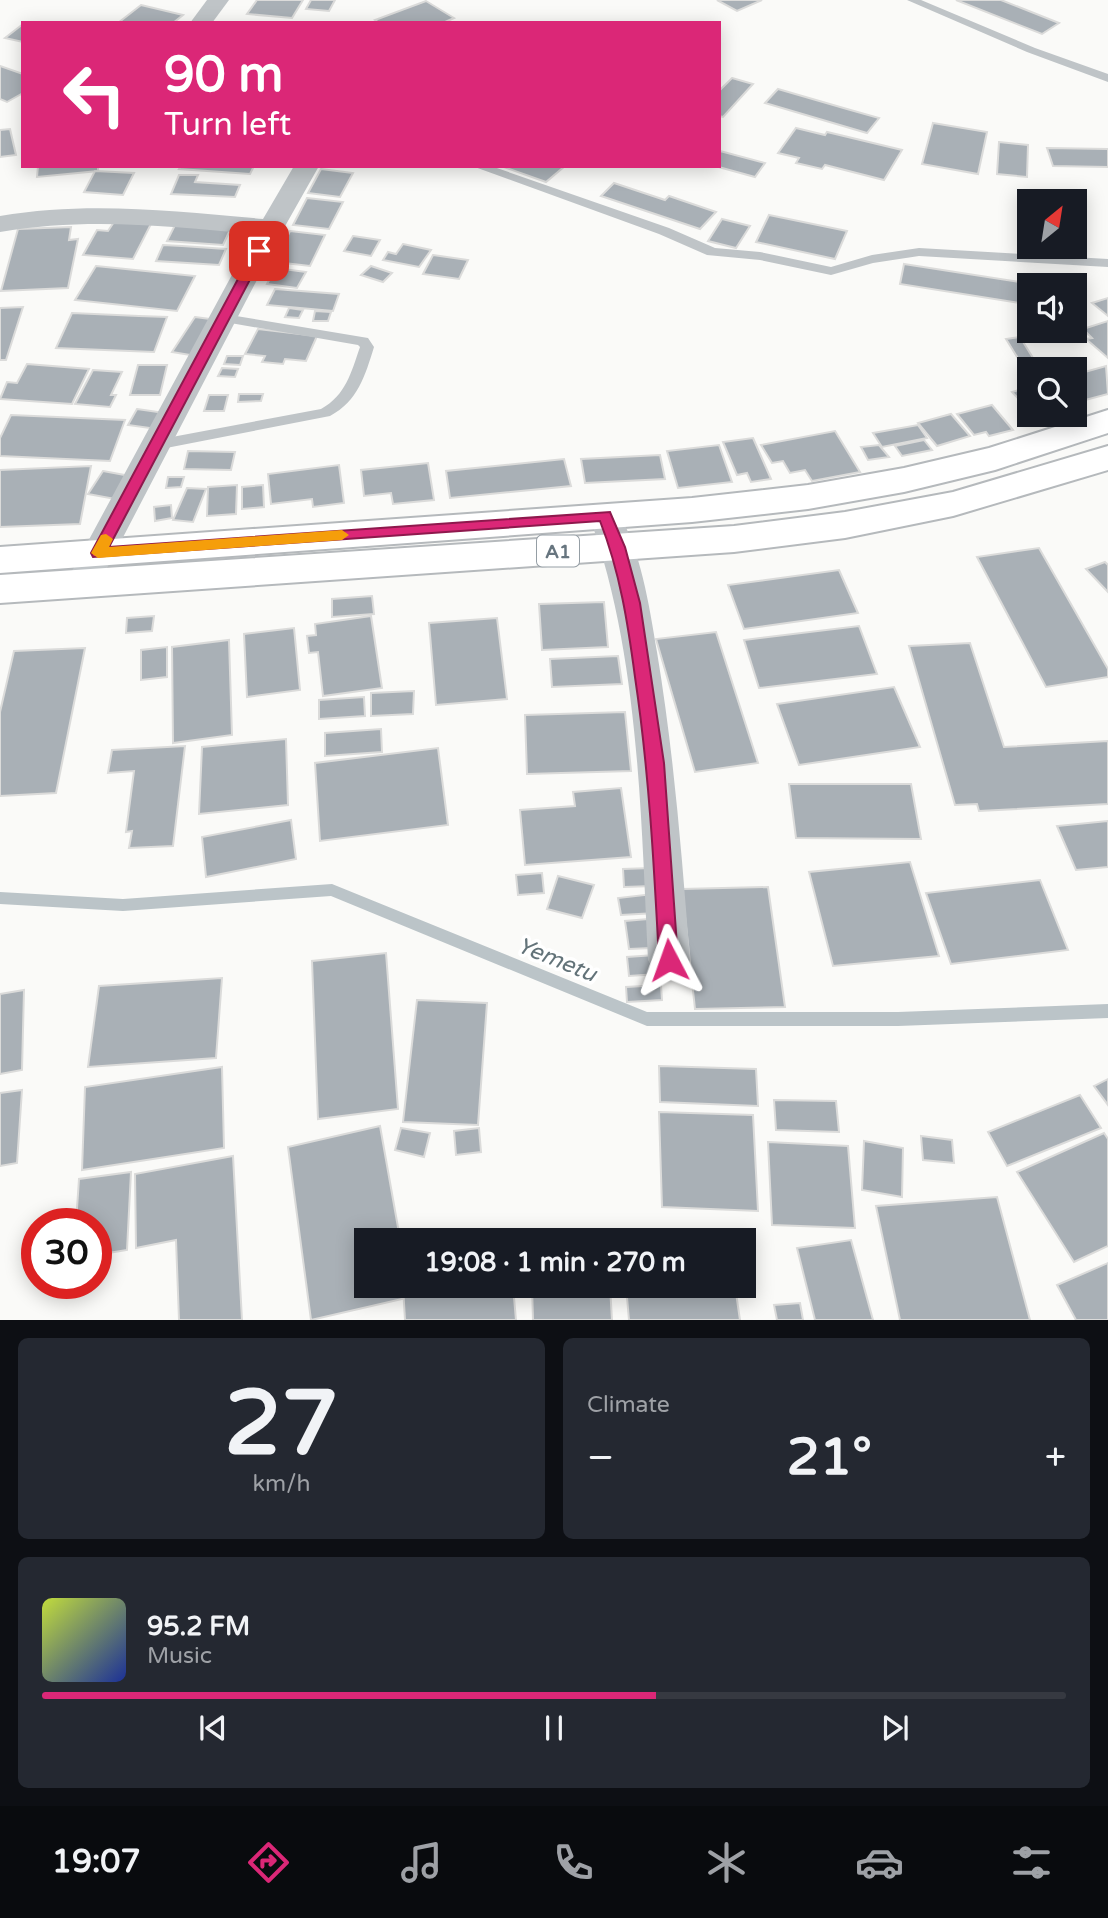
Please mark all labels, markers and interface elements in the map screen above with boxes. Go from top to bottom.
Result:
text: 90 m [164,46,283,105]
icon: left [49,49,140,140]
text: Turn left [164,106,291,144]
north arrow [1017,189,1087,259]
map controls [1017,189,1087,427]
pin [229,221,289,281]
icon: arrive [240,232,278,270]
button: sound [1017,273,1087,343]
button: search [1017,357,1087,427]
road number: A1 [537,536,579,566]
position arrow [632,923,706,997]
water label: Yemetu [513,931,601,989]
speed limit sign: 30 [21,1208,112,1299]
text: 19:08 · 1 min · 270 m [424,1247,686,1278]
text: 27 [224,1369,339,1479]
text: Climate [587,1391,670,1419]
text: 21° [787,1426,872,1489]
text: − [587,1435,614,1481]
text: + [1045,1435,1066,1481]
text: km/h [253,1470,310,1498]
text: 95.2 FM [147,1611,250,1642]
text: Music [147,1642,212,1670]
icon: previous [194,1709,232,1747]
icon: pause [535,1709,573,1747]
icon: next [876,1709,914,1747]
icon: directions [244,1838,293,1887]
icon: music [397,1838,446,1887]
icon: phone [549,1838,598,1887]
icon: climate [702,1838,751,1887]
icon: car [855,1838,904,1887]
icon: filters [1007,1838,1056,1887]
text: 19:07 [52,1843,141,1881]

